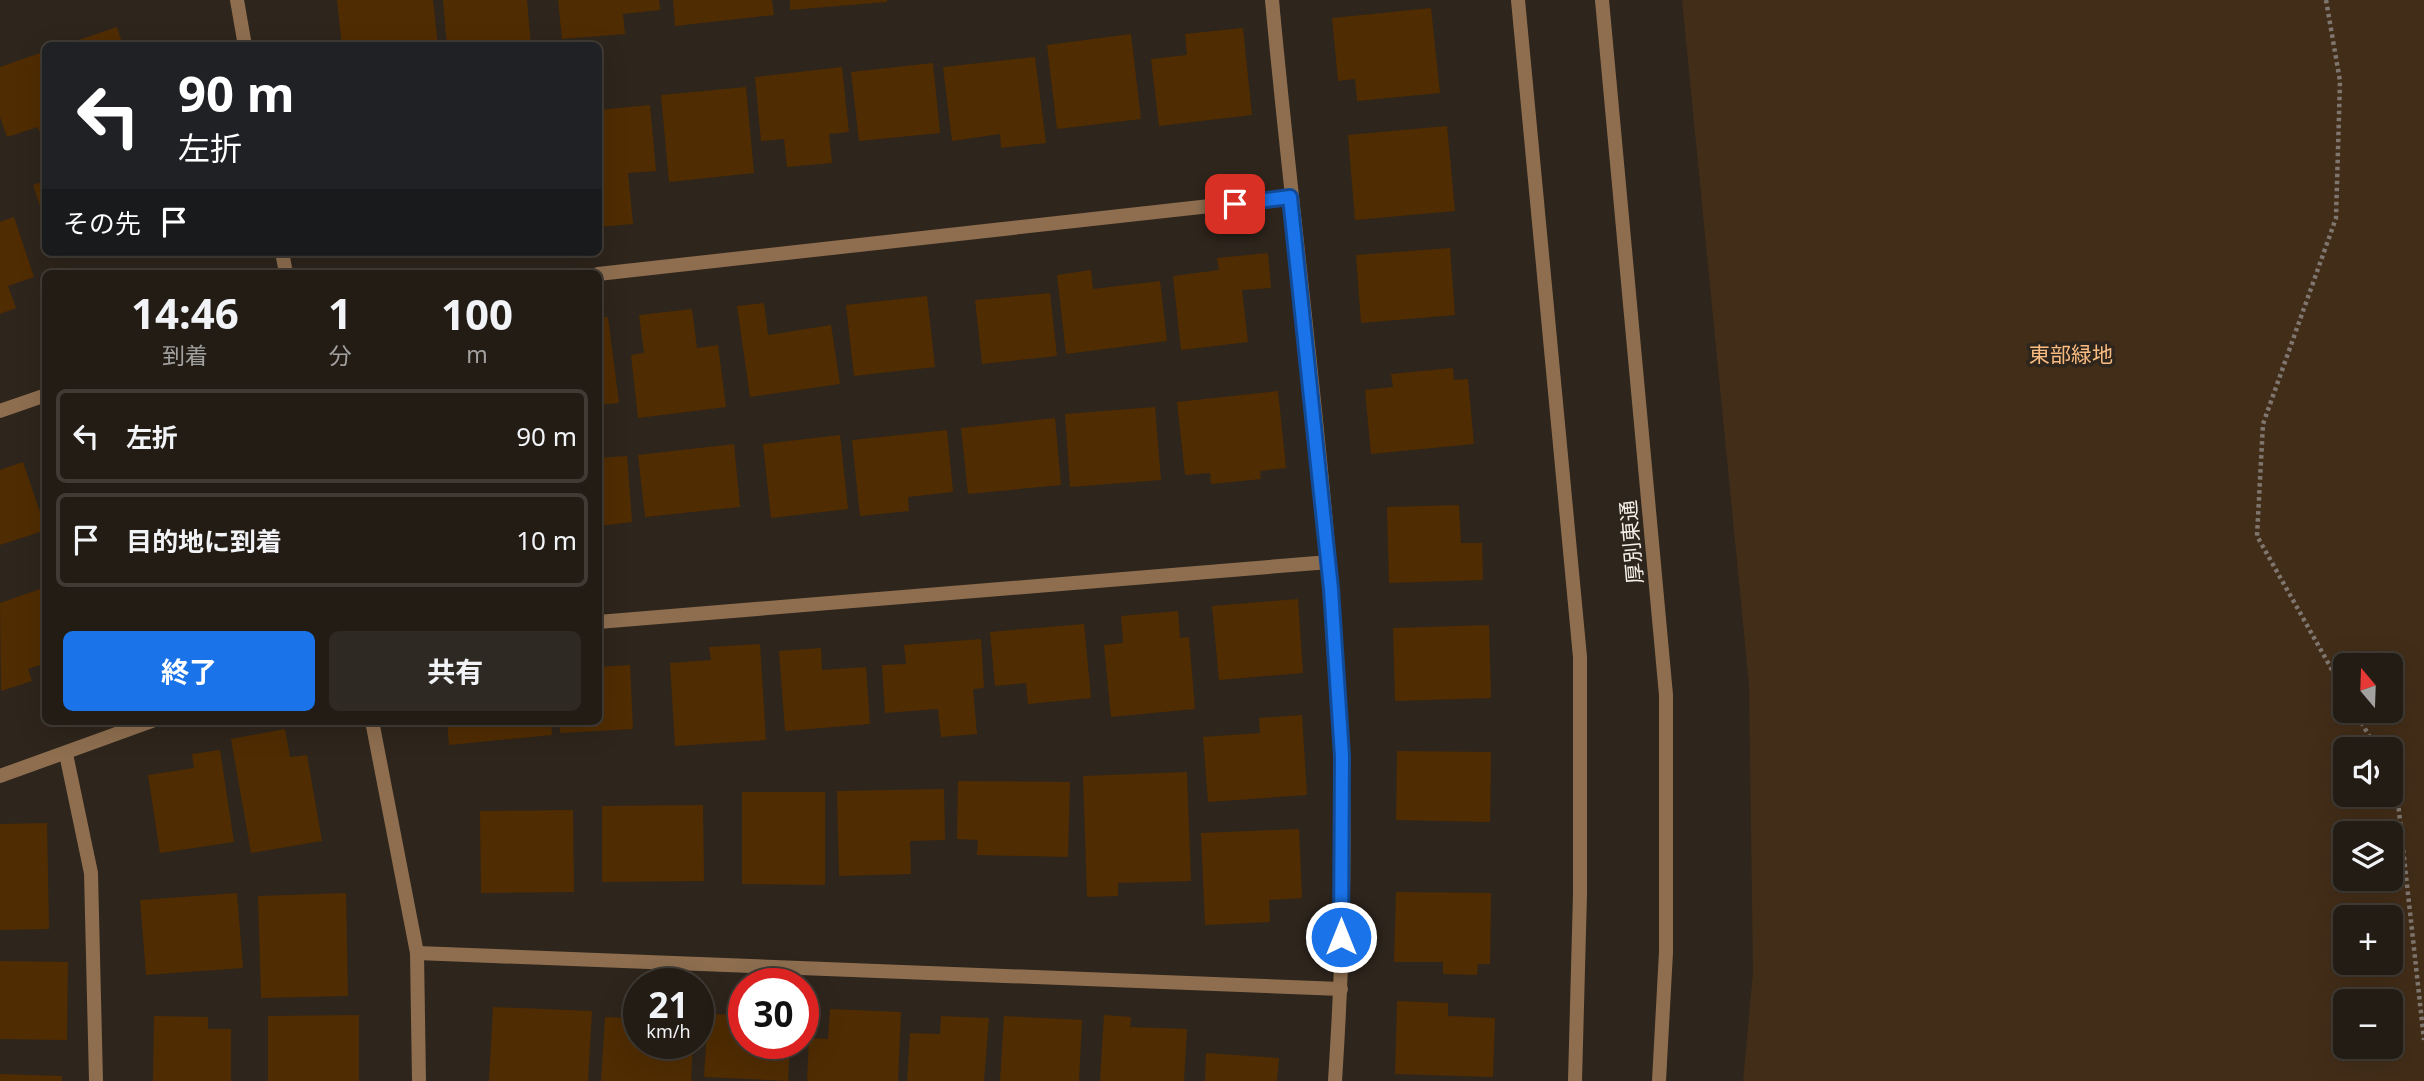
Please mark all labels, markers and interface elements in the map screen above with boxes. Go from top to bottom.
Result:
text: 90 m [178,60,295,126]
icon: left [63,70,154,161]
text: 左折 [178,126,242,169]
pin [1205,174,1265,234]
icon: arrive [1216,185,1254,223]
icon: arrive [155,203,193,241]
text: その先 [63,205,141,241]
text: 14:46 [131,284,239,341]
text: 1 [328,284,352,341]
text: 100 [441,285,513,342]
text: m [466,338,488,370]
text: 到着 [162,339,208,371]
text: 分 [328,339,351,371]
park label: 東部緑地 [2029,340,2113,368]
icon: left [67,417,105,455]
text: 90 m [516,418,577,454]
text: 左折 [126,419,178,455]
street label: 厚別東通 [1613,499,1649,585]
icon: arrive [67,521,105,559]
text: 10 m [516,522,577,558]
text: 目的地に到着 [126,523,282,559]
button: 終了 [63,631,315,711]
button: 共有 [329,631,581,711]
north arrow [2333,653,2403,723]
map controls [2333,653,2403,1059]
button: sound [2333,737,2403,807]
button: layers [2333,821,2403,891]
position arrow [1304,900,1378,974]
button: + [2333,905,2403,975]
speed limit sign: 30 [728,968,819,1059]
text: 21 [648,981,689,1028]
button: − [2333,989,2403,1059]
text: km/h [646,1019,691,1043]

